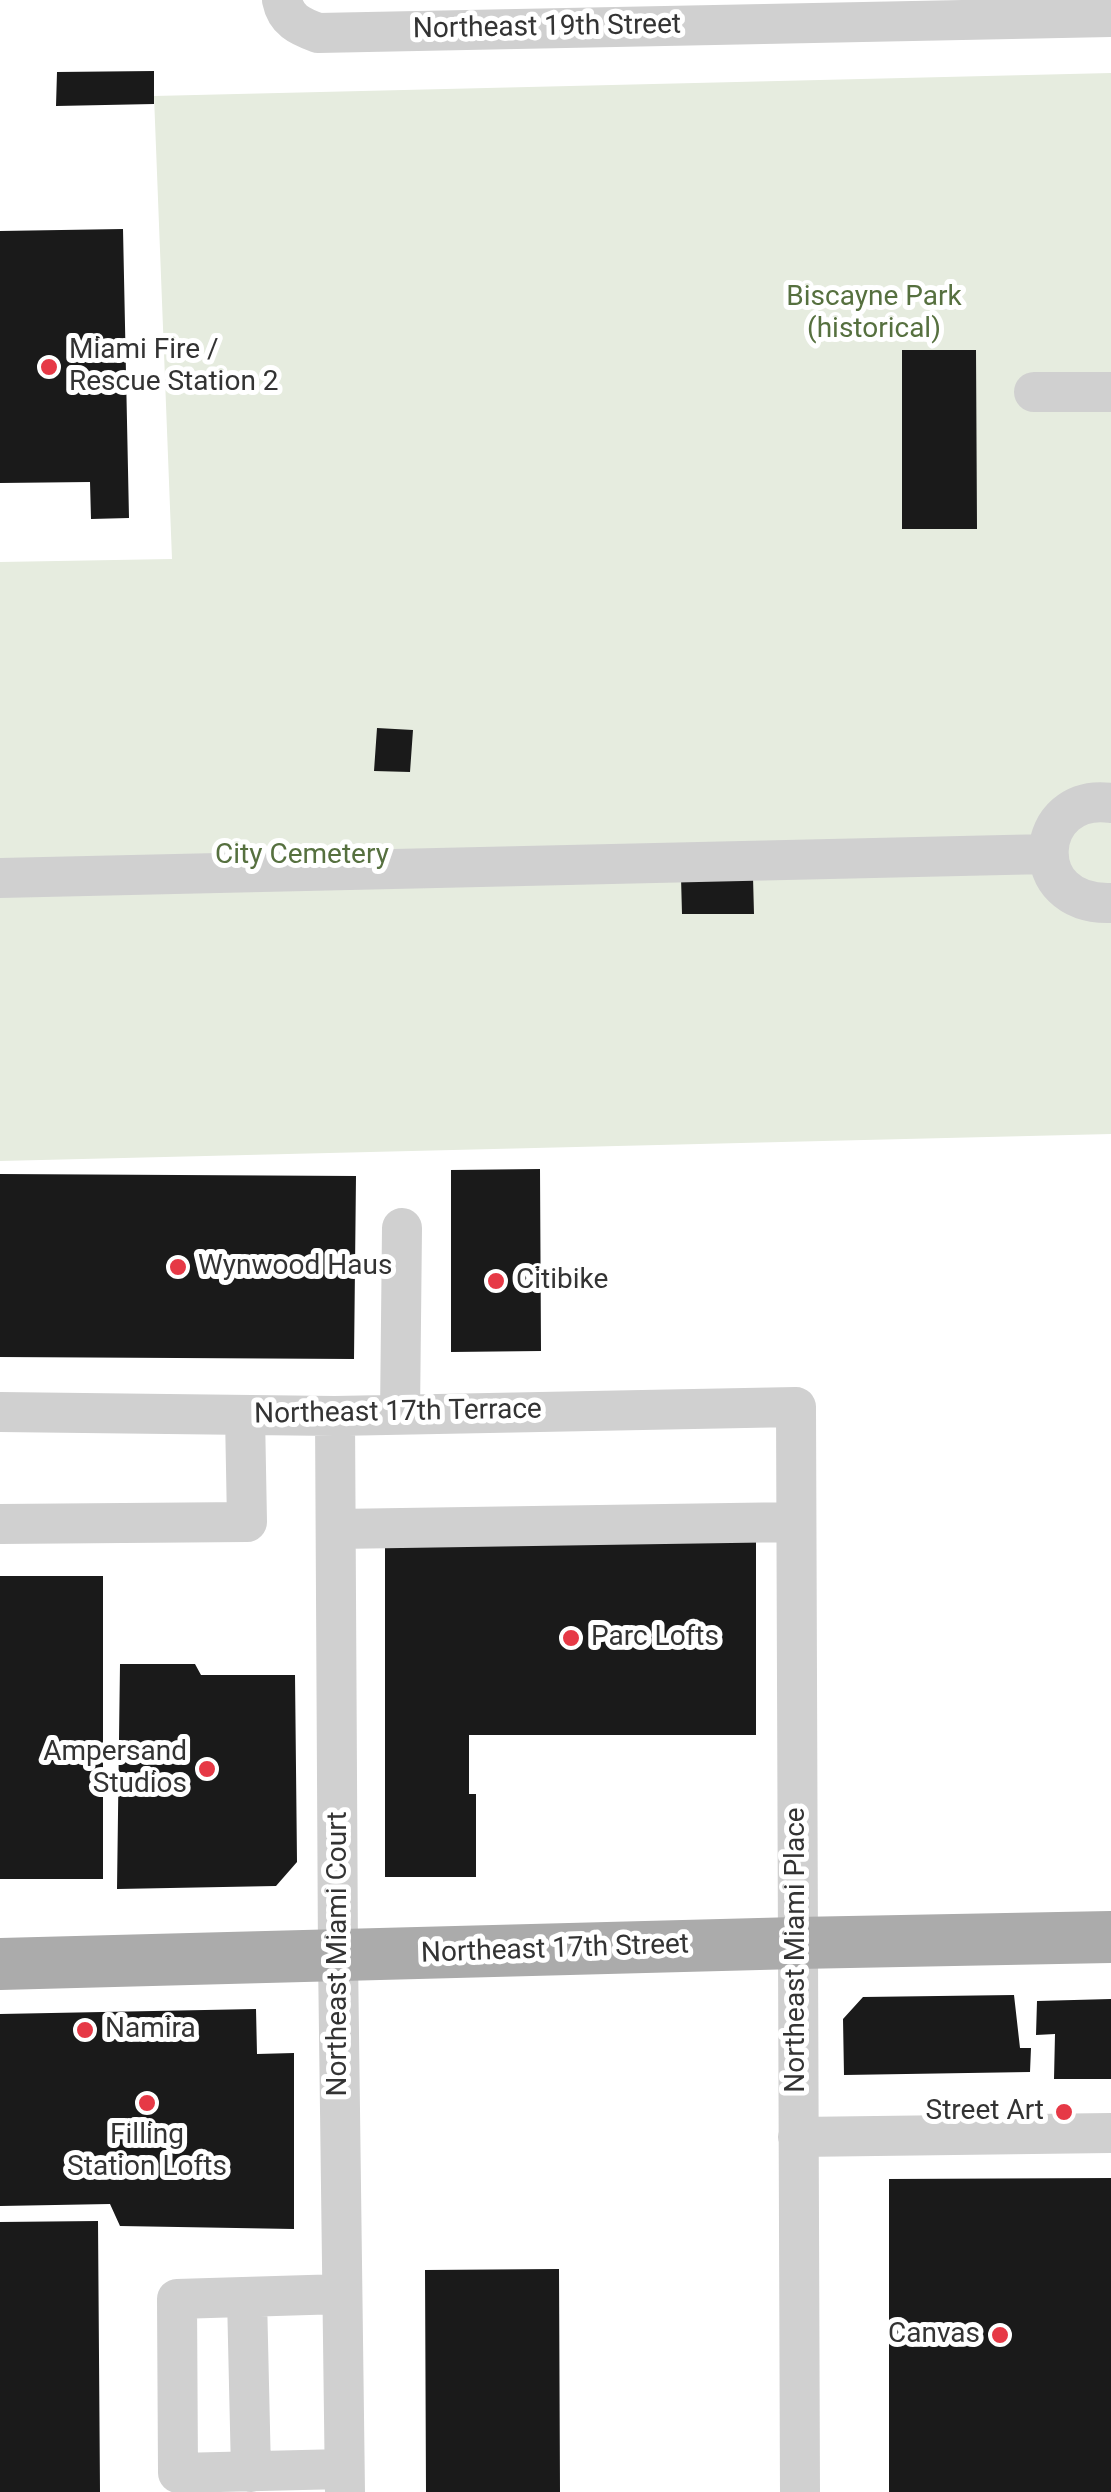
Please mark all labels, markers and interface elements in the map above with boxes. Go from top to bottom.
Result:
street label: Northeast 19th Street [413,9,681,47]
park label: Biscayne Park (historical) [786,281,962,347]
place label: Miami Fire / Rescue Station 2 [69,334,279,400]
marker: Miami Fire / Rescue Station 2 [38,356,60,378]
park label: City Cemetery [215,839,389,873]
place label: Wynwood Haus [198,1250,392,1284]
marker: Wynwood Haus [167,1256,189,1278]
place label: Citibike [516,1264,608,1298]
marker: Citibike [485,1270,507,1292]
street label: Northeast 17th Terrace [254,1394,542,1432]
place label: Parc Lofts [591,1621,719,1655]
marker: Parc Lofts [560,1627,582,1649]
place label: Ampersand Studios [43,1736,187,1802]
marker: Ampersand Studios [196,1758,218,1780]
street label: Northeast Miami Place [780,1807,814,2093]
street label: Northeast Miami Court [322,1811,356,2097]
street label: Northeast 17th Street [420,1929,690,1971]
place label: Namira [105,2013,196,2047]
marker: Namira [74,2019,96,2041]
marker: Filling Station Lofts [136,2092,158,2114]
place label: Street Art [926,2095,1044,2129]
marker: Street Art [1053,2101,1075,2123]
place label: Filling Station Lofts [67,2119,227,2185]
place label: Canvas [888,2318,980,2352]
marker: Canvas [989,2324,1011,2346]

